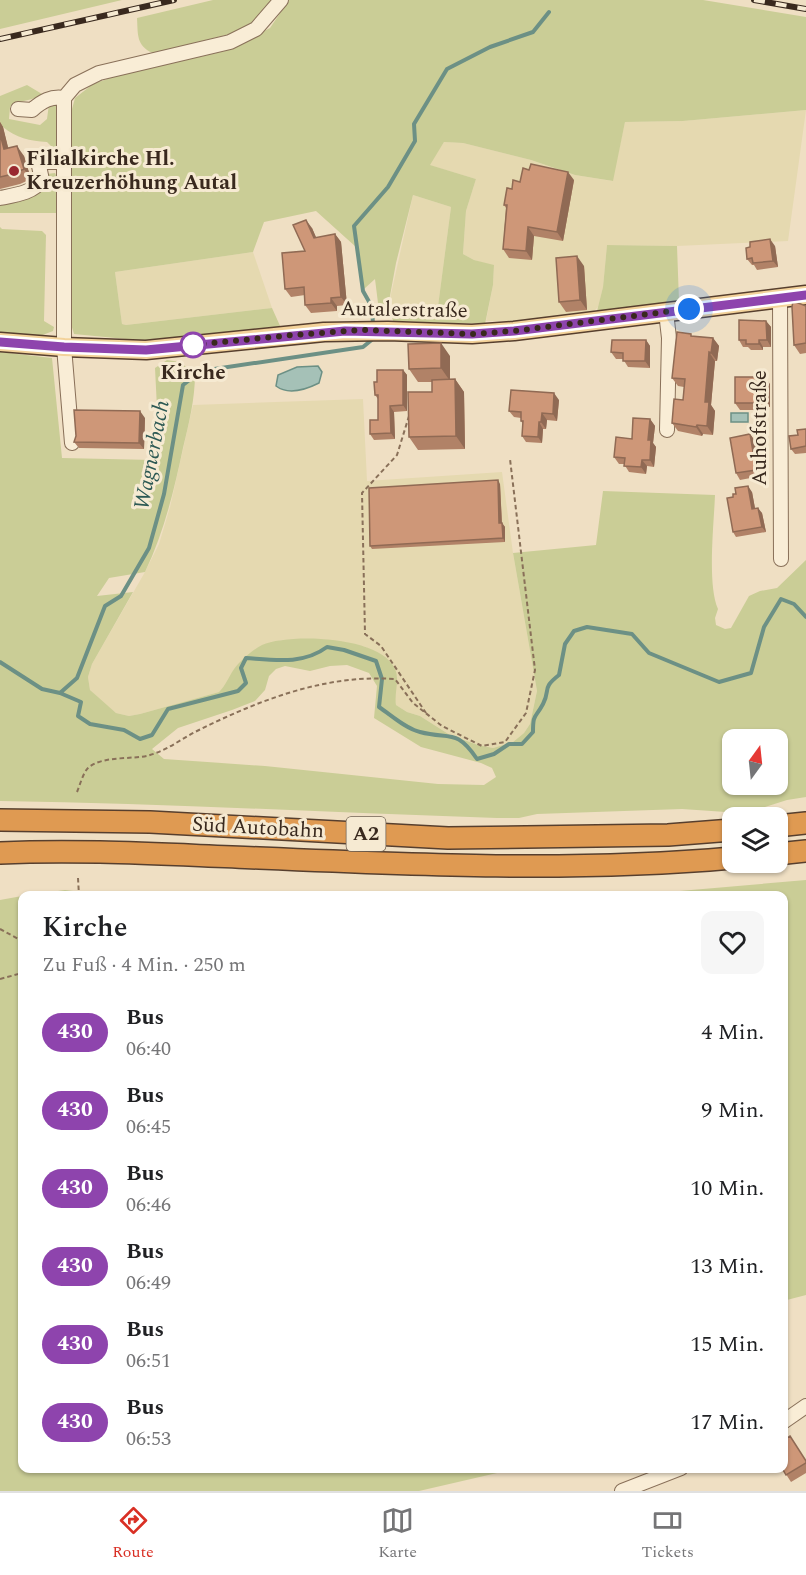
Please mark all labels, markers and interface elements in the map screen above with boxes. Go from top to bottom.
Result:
place label: Filialkirche Hl. Kreuzerhöhung Autal [26,143,237,199]
marker: Filialkirche Hl. Kreuzerhöhung Autal [7,164,21,178]
street label: Autalerstraße [340,293,468,327]
your location [674,294,704,324]
marker: Kirche [180,332,206,358]
place label: Kirche [160,357,226,389]
street label: Auhofstraße [744,370,776,486]
water label: Wagnerbach [125,397,179,513]
north arrow [722,729,788,795]
map controls [722,729,788,873]
button: layers [722,807,788,873]
street label: Süd Autobahn [191,809,325,847]
road number: A2 [346,817,386,851]
text: Kirche [42,906,127,949]
button: heart [701,911,764,974]
text: Zu Fuß · 4 Min. · 250 m [42,950,246,980]
text: Bus [126,1001,164,1034]
text: 430 [57,1016,93,1048]
text: 4 Min. [701,1016,764,1049]
text: 06:40 [126,1034,171,1064]
text: Bus [126,1079,164,1112]
text: 430 [57,1094,93,1126]
text: 9 Min. [701,1094,764,1127]
text: 06:45 [126,1112,171,1142]
text: Bus [126,1157,164,1190]
text: 430 [57,1172,93,1204]
text: 10 Min. [690,1172,764,1205]
text: 06:46 [126,1190,171,1220]
text: Bus [126,1235,164,1268]
text: 430 [57,1250,93,1282]
text: 13 Min. [690,1250,764,1283]
text: 06:49 [126,1268,171,1298]
text: Bus [126,1313,164,1346]
text: 430 [57,1328,93,1360]
text: 15 Min. [690,1328,764,1361]
text: 06:51 [126,1346,171,1376]
text: Bus [126,1391,164,1424]
text: 430 [57,1406,93,1438]
text: 17 Min. [690,1406,764,1439]
text: 06:53 [126,1424,171,1454]
tab: Route [112,1504,154,1564]
tab: Karte [378,1504,417,1564]
tab: Tickets [641,1504,694,1564]

